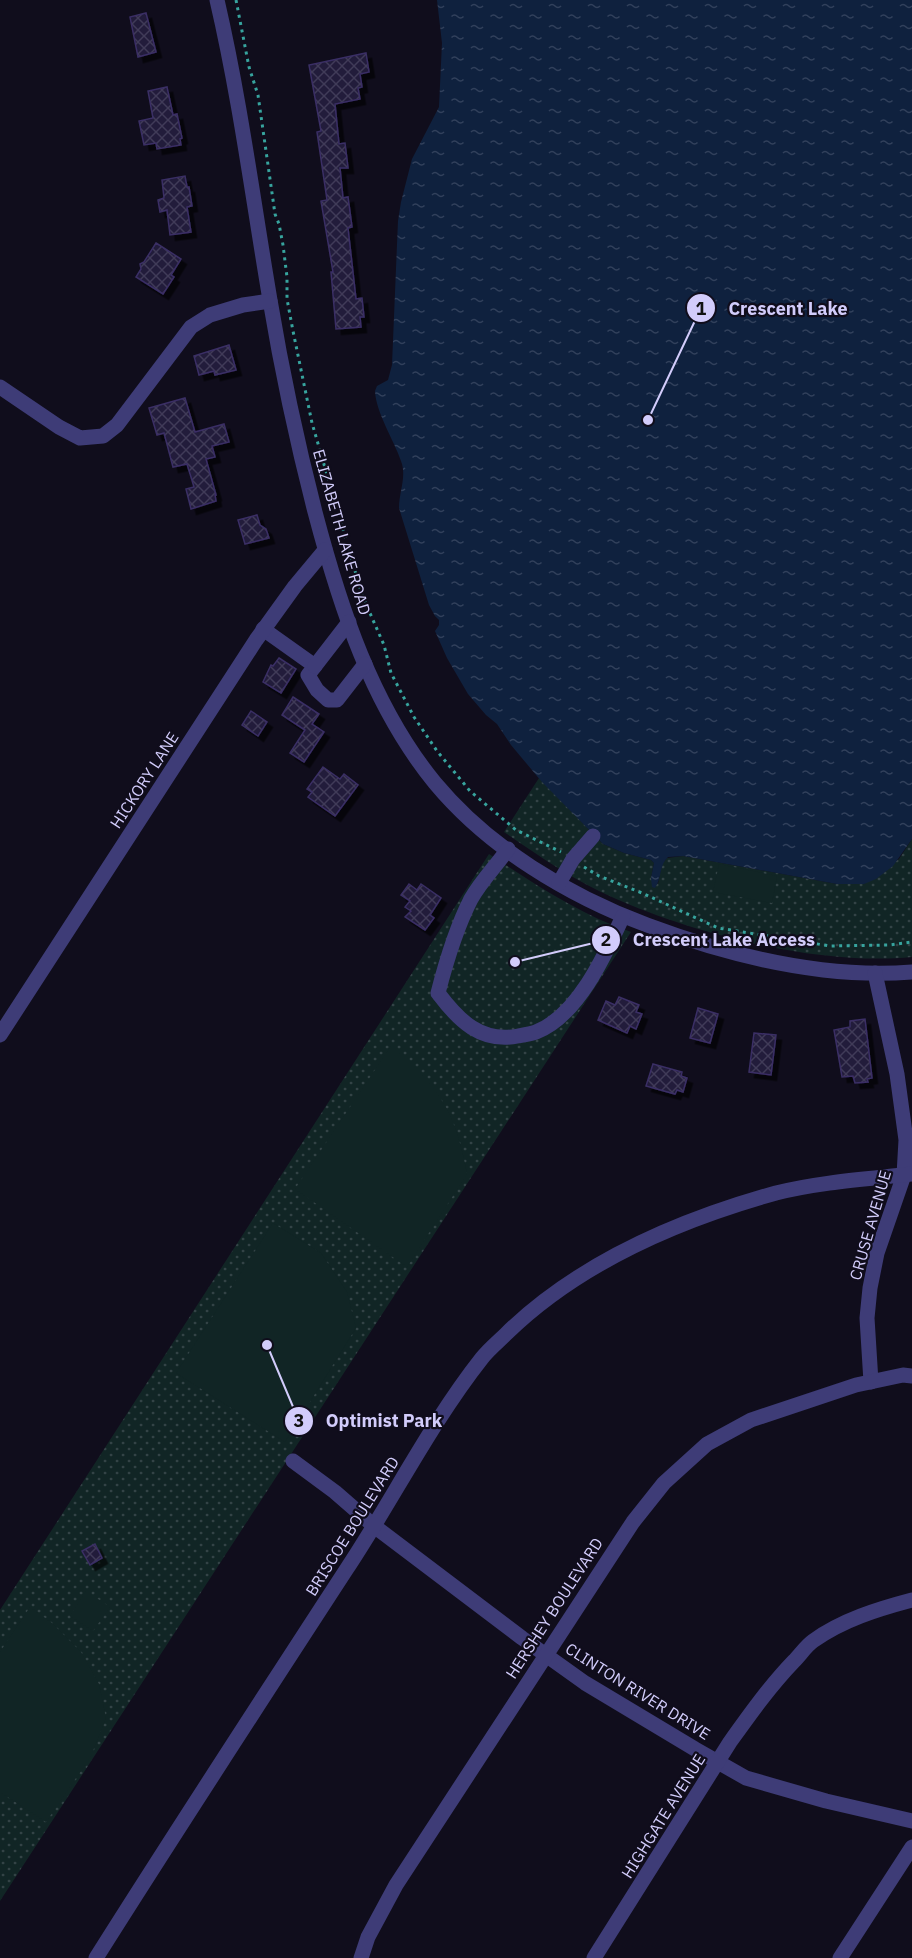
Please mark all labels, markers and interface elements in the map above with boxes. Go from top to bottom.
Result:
callout: Crescent Lake [686,290,860,326]
text: 1 [696,297,707,320]
text: Crescent Lake [728,297,848,320]
street label: ELIZABETH LAKE ROAD [309,447,375,617]
street label: HICKORY LANE [105,728,183,832]
callout: Crescent Lake Access [591,922,827,958]
text: 2 [601,928,611,951]
text: Crescent Lake Access [633,928,815,951]
street label: CRUSE AVENUE [845,1168,895,1282]
callout: Optimist Park [284,1403,455,1439]
text: 3 [294,1409,304,1432]
text: Optimist Park [326,1409,443,1432]
street label: BRISCOE BOULEVARD [301,1453,403,1599]
street label: HERSHEY BOULEVARD [501,1534,607,1682]
street label: CLINTON RIVER DRIVE [562,1638,714,1744]
street label: HIGHGATE AVENUE [617,1750,709,1882]

